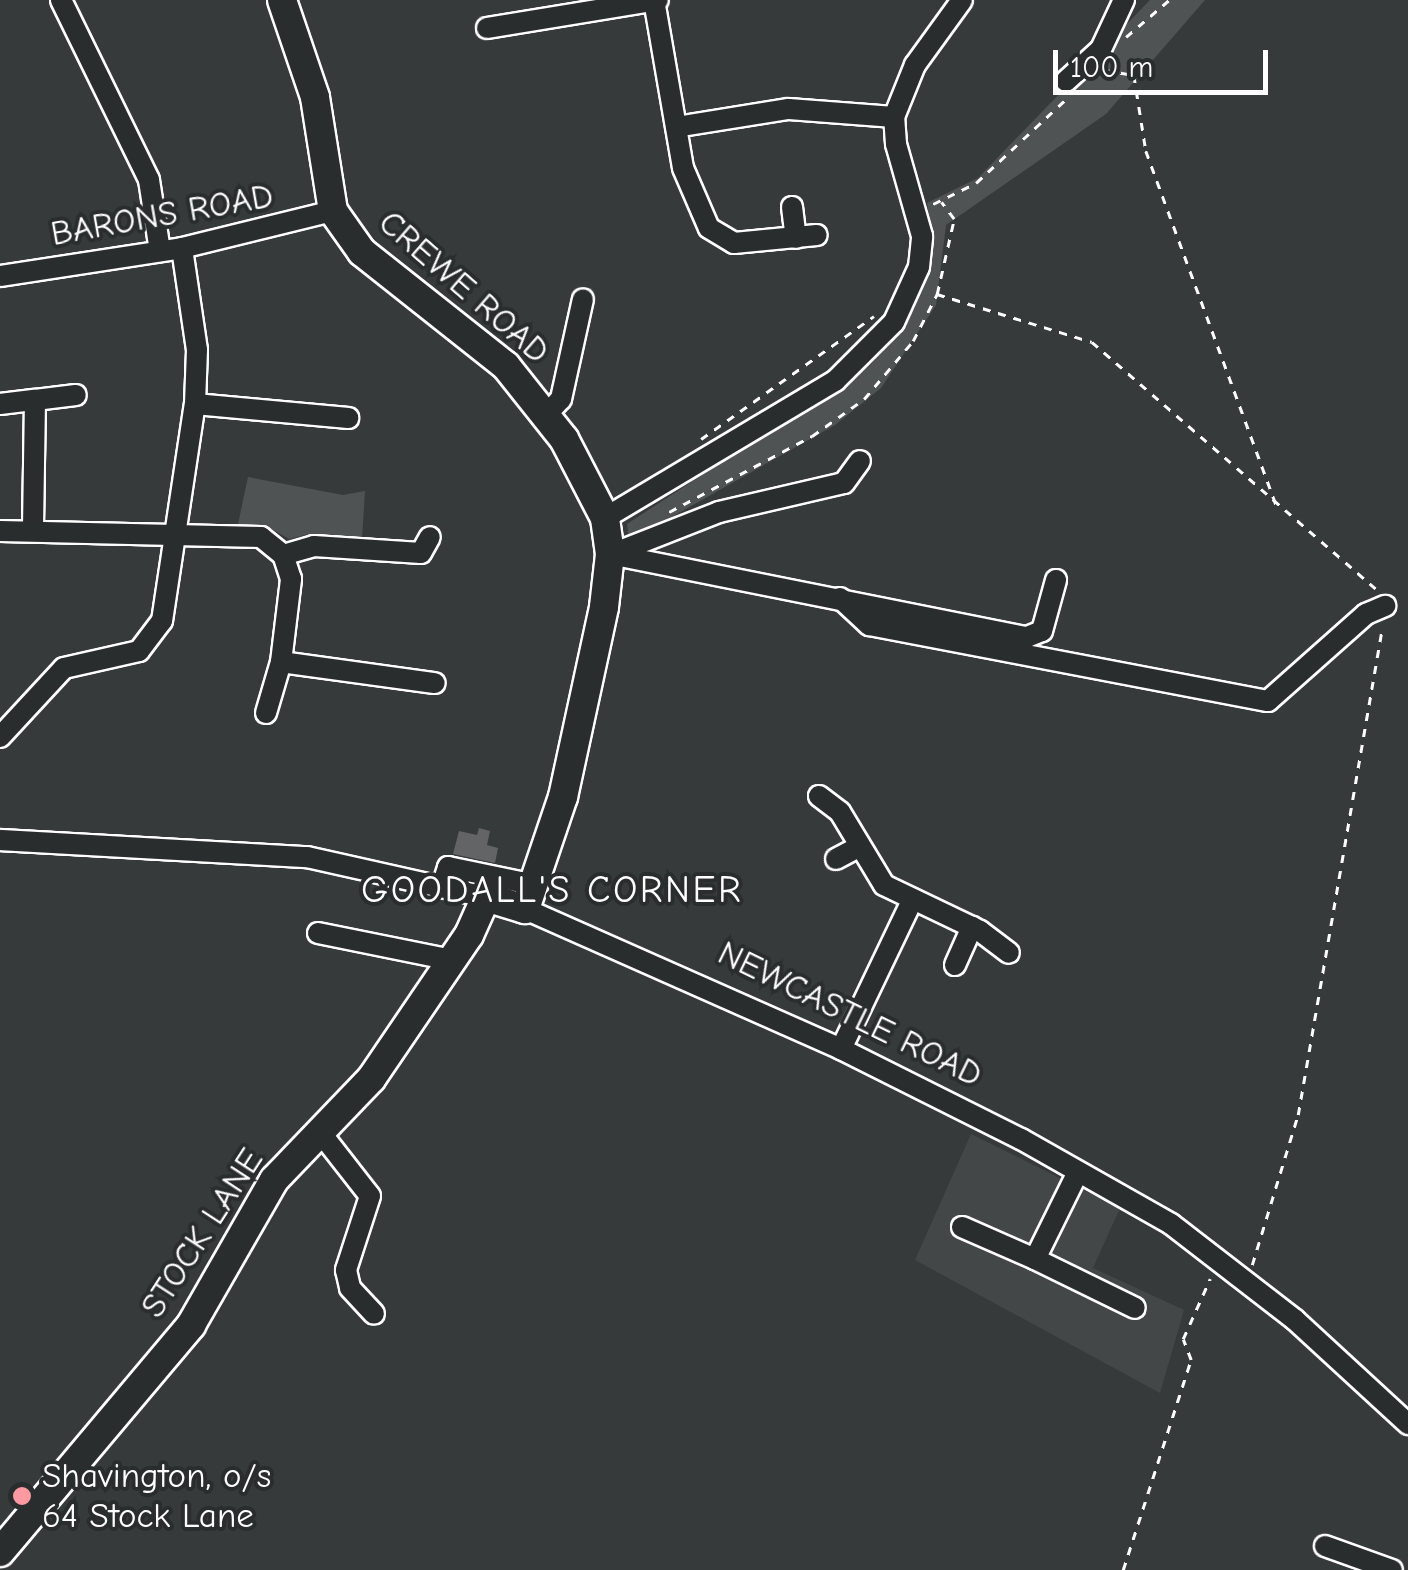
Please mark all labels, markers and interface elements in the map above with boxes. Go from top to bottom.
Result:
scale bar [1058,30,1273,92]
text: 100 m [1070,50,1153,85]
street label: BARONS ROAD [48,175,276,255]
street label: CREWE ROAD [370,202,558,372]
district label: GOODALL'S CORNER [361,868,743,914]
street label: NEWCASTLE ROAD [711,932,989,1096]
street label: STOCK LANE [132,1141,272,1325]
place label: Shavington, o/s 64 Stock Lane [42,1455,271,1537]
marker: Shavington, o/s 64 Stock Lane [11,1485,33,1507]

